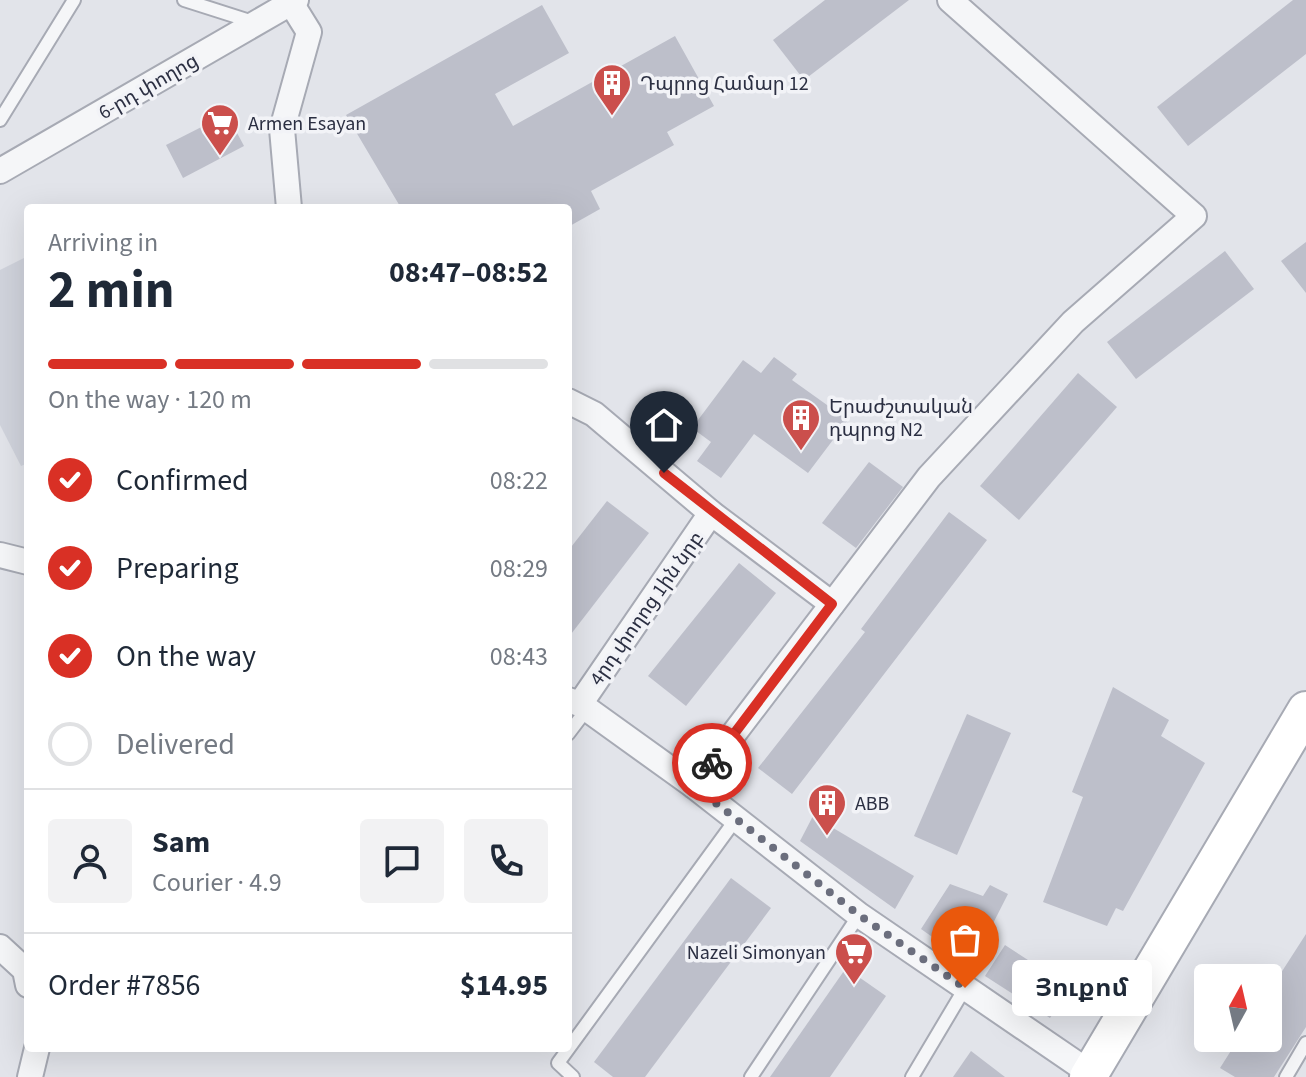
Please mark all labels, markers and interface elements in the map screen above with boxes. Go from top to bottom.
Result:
street label: 6-րդ փողոց [93,47,204,127]
building icon: Դպրոց Համար 12 [591,62,633,117]
place label: Դպրոց Համար 12 [640,70,809,98]
supermarket icon: Armen Esayan [199,102,241,157]
place label: Armen Esayan [248,110,366,138]
text: Arriving in [48,224,158,261]
text: 08:47–08:52 [389,251,548,294]
text: 2 min [48,254,175,328]
text: On the way · 120 m [48,381,252,418]
pin [630,391,698,473]
place label: Երաժշտական դպրոց N2 [829,393,973,444]
building icon: Երաժշտական դպրոց N2 [780,397,822,452]
icon: home [642,403,686,447]
icon: check [48,458,92,502]
text: Confirmed [116,459,249,502]
text: 08:22 [490,462,548,499]
street label: 4րդ փողոց 1ին նրբ [583,526,711,691]
icon: check [48,546,92,590]
text: Preparing [116,547,239,590]
text: 08:29 [490,550,548,587]
icon: check [48,634,92,678]
text: On the way [116,635,256,678]
text: 08:43 [490,638,548,675]
text: Delivered [116,723,235,766]
courier [672,723,752,803]
icon: bike [690,741,734,785]
building icon: ABB [806,782,848,837]
place label: ABB [855,790,889,818]
button: person [48,819,132,903]
button: chat [360,819,444,903]
button: phone [464,819,548,903]
text: Sam [152,821,210,864]
text: Courier · 4.9 [152,864,282,901]
pin [931,906,999,988]
icon: bag [943,918,987,962]
supermarket icon: Nazeli Simonyan [833,931,875,986]
place label: Nazeli Simonyan [687,939,826,967]
callout: Յուքոմ [1013,960,1153,1016]
text: Order #7856 [48,964,201,1007]
text: $14.95 [460,964,548,1007]
north arrow [1194,964,1282,1052]
map controls [1194,964,1282,1052]
text: Յուքոմ [1036,969,1128,1006]

